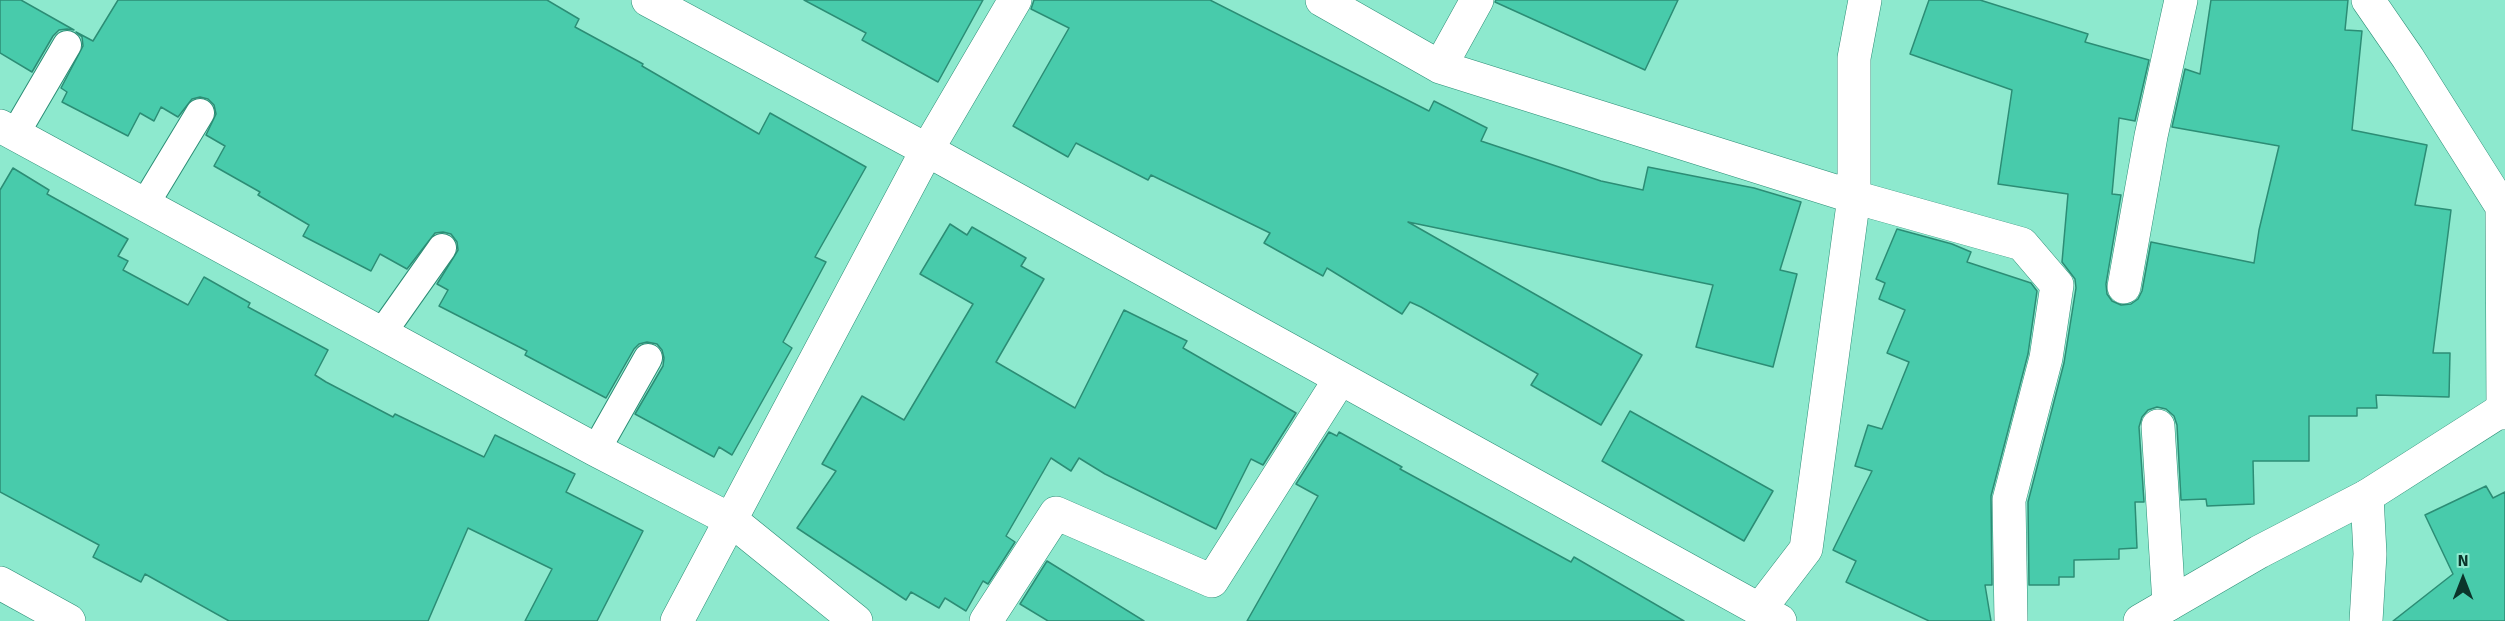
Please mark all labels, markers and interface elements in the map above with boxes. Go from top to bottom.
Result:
north arrow [2433,549,2493,609]
text: N [2457,551,2469,571]

